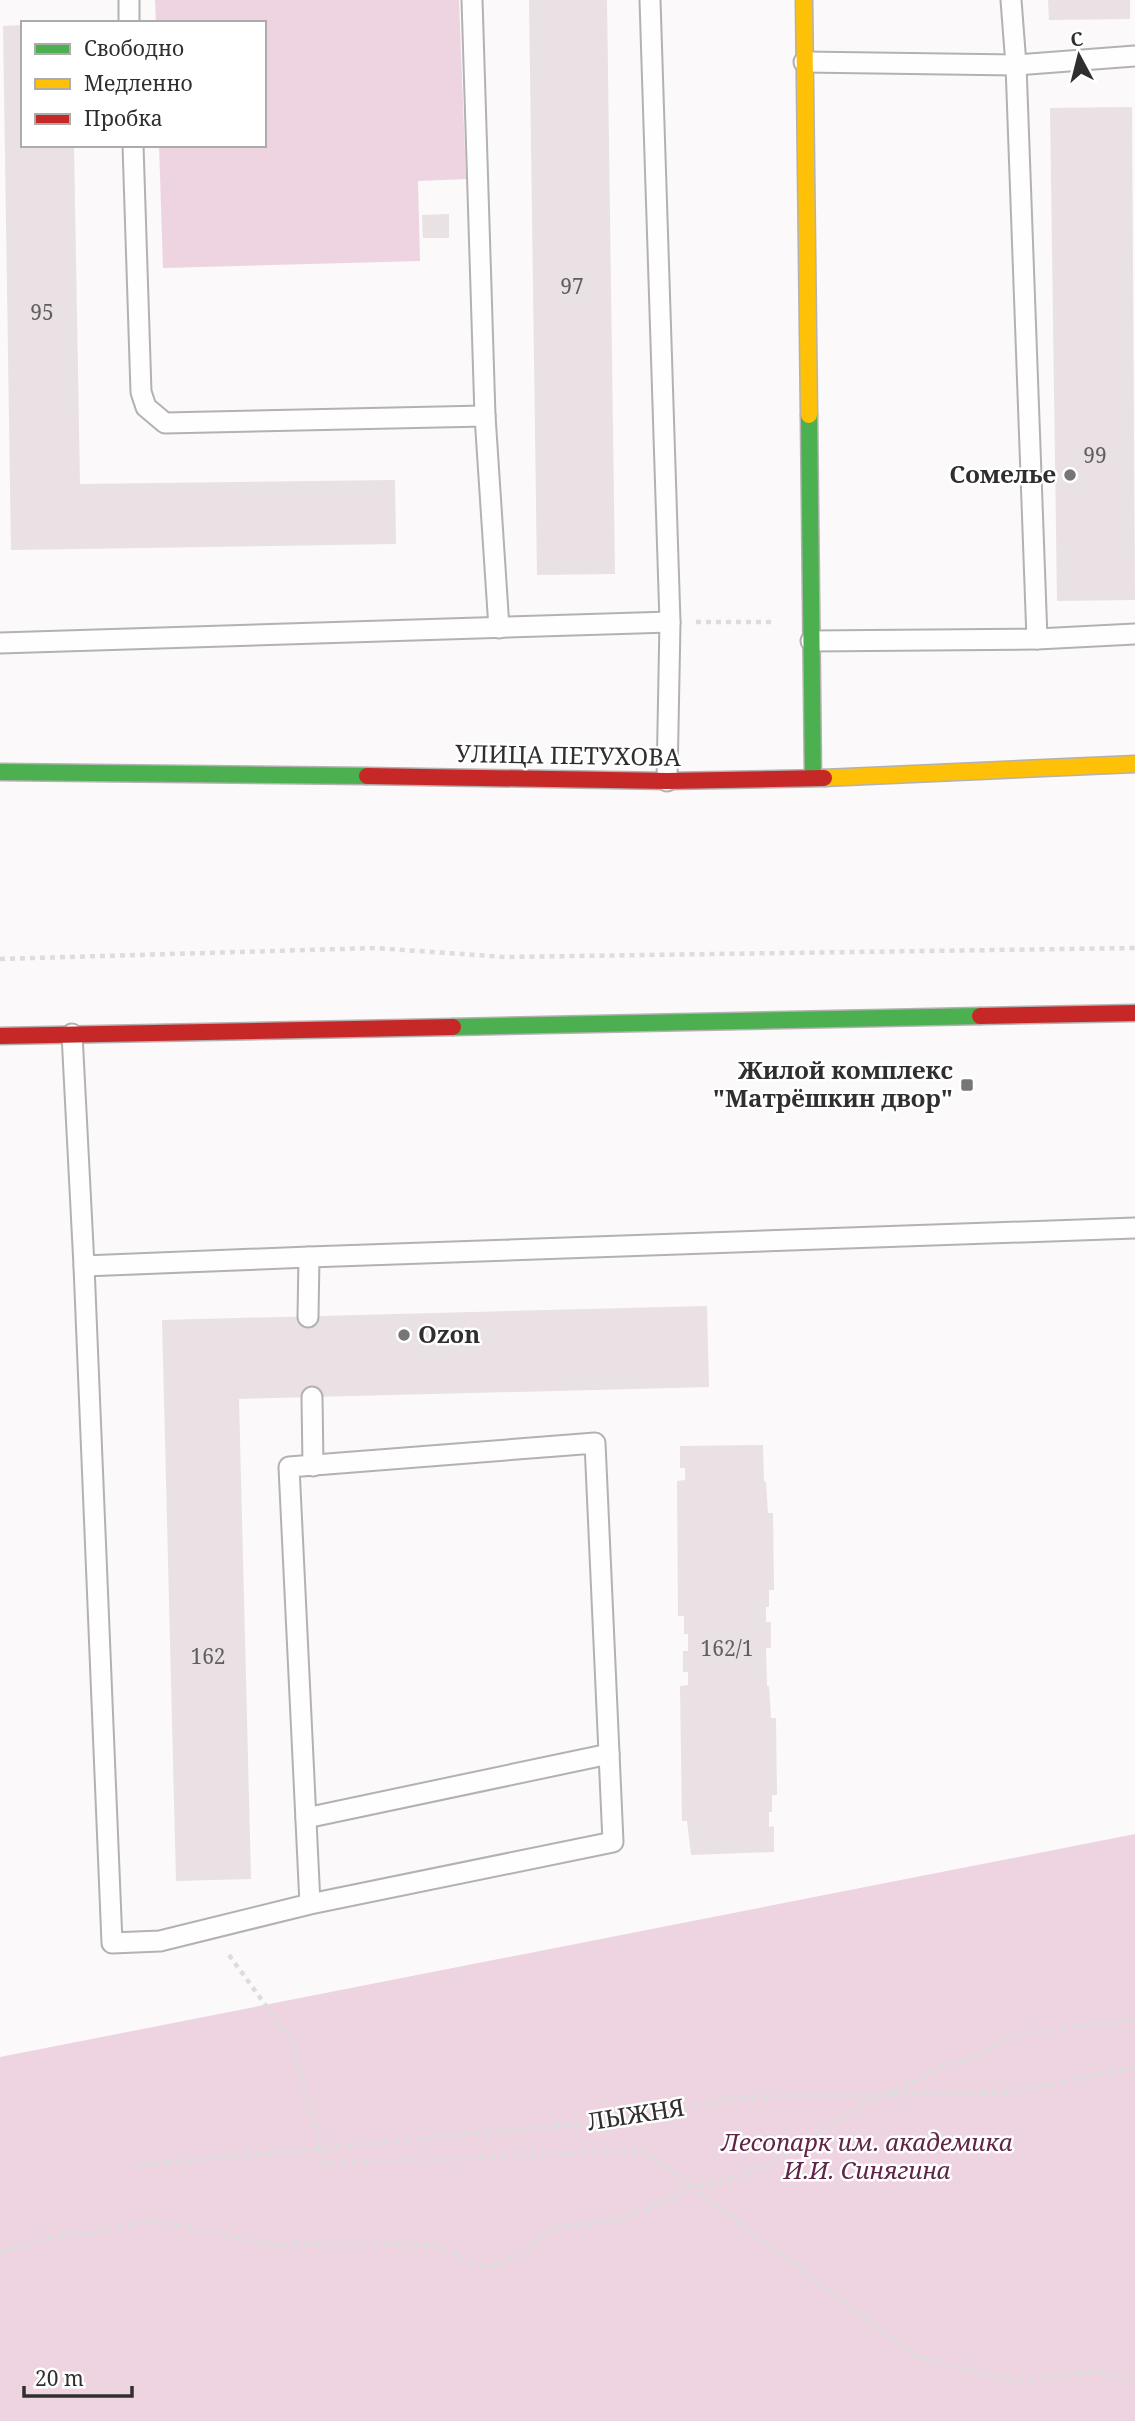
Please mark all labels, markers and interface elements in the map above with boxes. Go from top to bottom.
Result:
legend [21,21,266,147]
north arrow [1044,21,1114,91]
text: С [1069,25,1085,53]
text: Свободно [84,34,184,62]
text: Медленно [84,69,193,97]
text: Пробка [84,104,163,132]
house number: 97 [560,272,584,300]
house number: 95 [30,298,54,326]
house number: 99 [1083,441,1107,469]
place label: Сомелье [949,457,1056,490]
marker: Сомелье [1062,467,1078,483]
street label: УЛИЦА ПЕТУХОВА [455,736,681,773]
place label: Жилой комплекс "Матрёшкин двор" [713,1053,953,1114]
marker: Жилой комплекс "Матрёшкин двор" [959,1077,975,1093]
place label: Ozon [418,1317,480,1350]
marker: Ozon [396,1327,412,1343]
house number: 162/1 [700,1634,754,1662]
house number: 162 [190,1642,226,1670]
street label: ЛЫЖНЯ [585,2090,687,2137]
park label: Лесопарк им. академика И.И. Синягина [720,2125,1013,2186]
scale bar [24,2354,133,2398]
text: 20 m [35,2364,84,2392]

